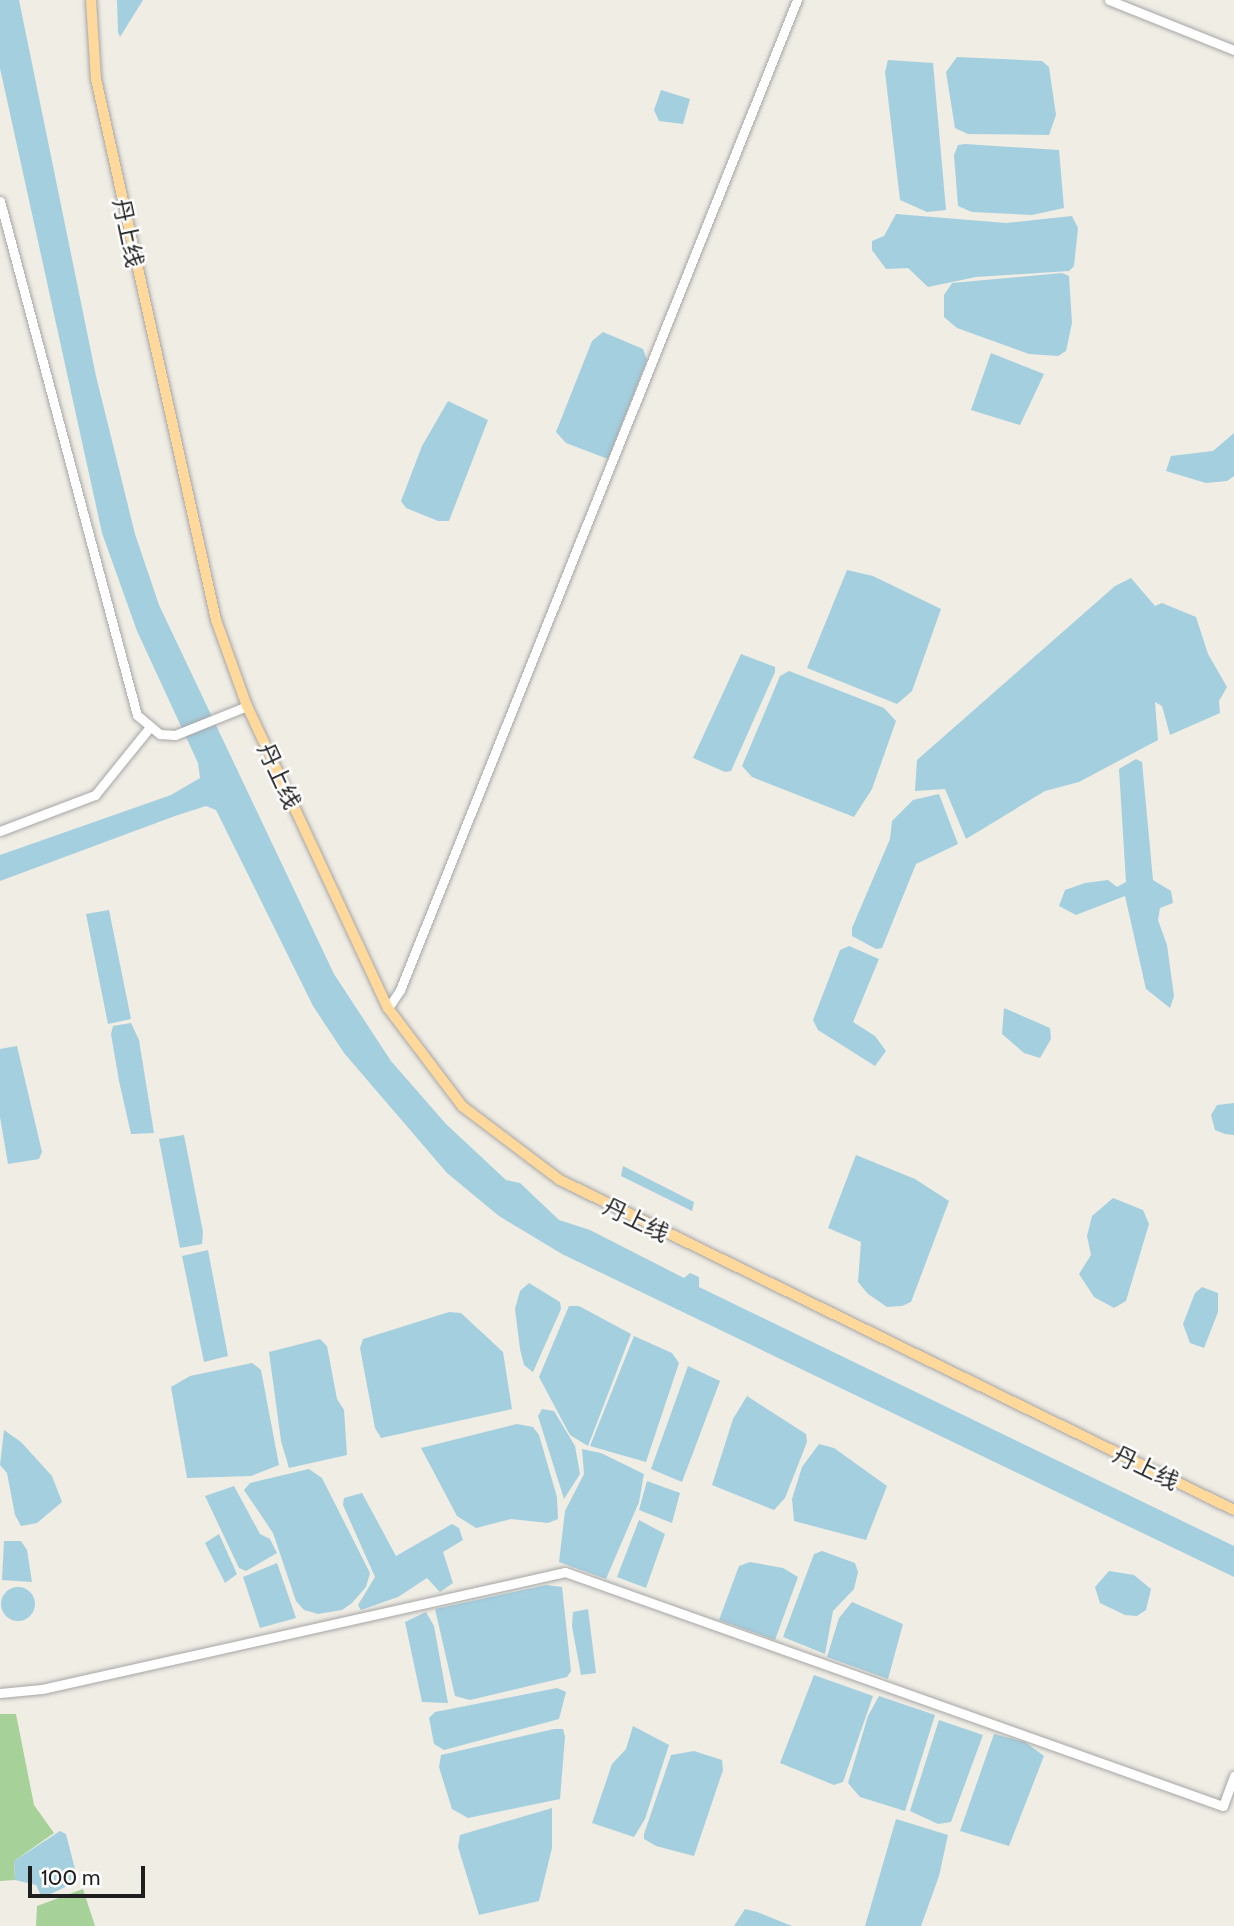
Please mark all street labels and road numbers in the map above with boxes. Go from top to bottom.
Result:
street label: 丹上线 [107,196,149,270]
street label: 丹上线 [252,739,306,813]
street label: 丹上线 [599,1192,673,1248]
street label: 丹上线 [1109,1440,1183,1496]

